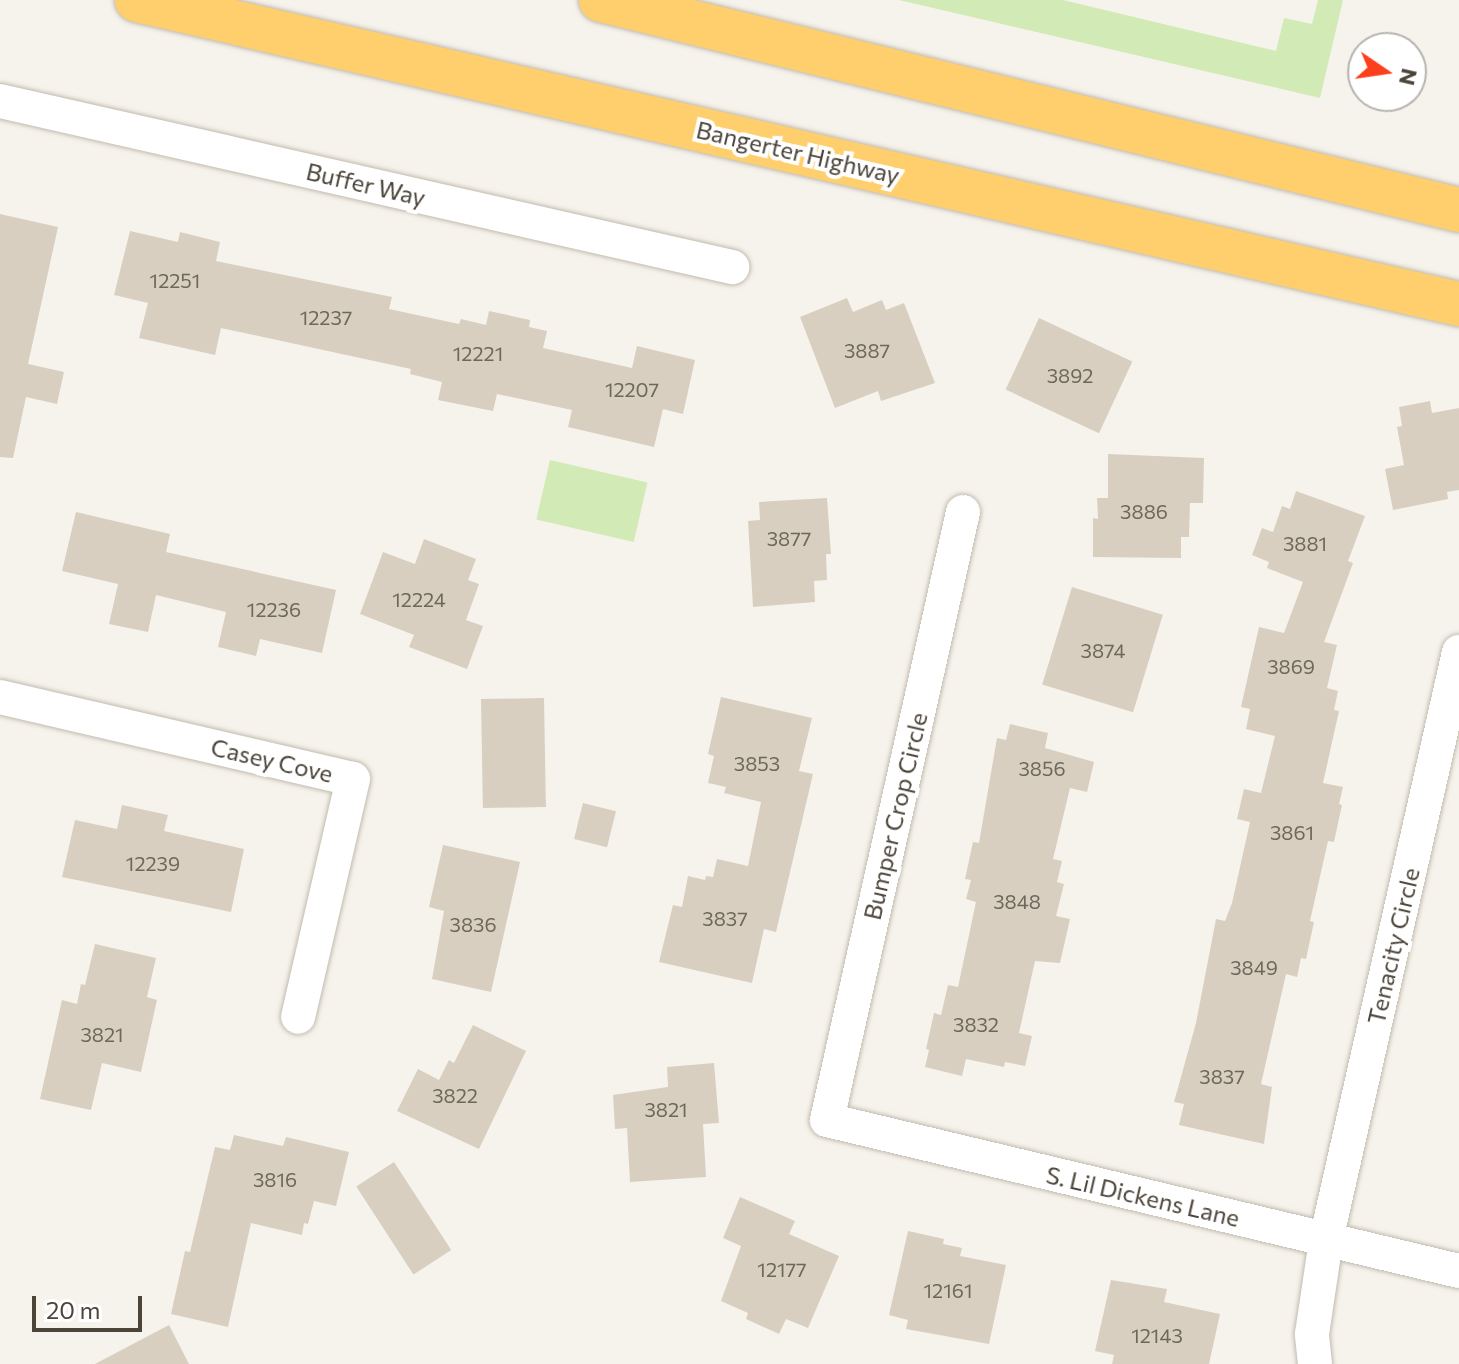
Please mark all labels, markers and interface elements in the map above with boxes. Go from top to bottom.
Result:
north arrow [1347,32,1427,112]
text: N [1394,66,1424,88]
street label: Bangerter Highway [694,115,902,189]
street label: Buffer Way [304,156,428,212]
house number: 12251 [150,268,200,292]
house number: 12237 [300,305,352,329]
house number: 3887 [844,338,890,362]
house number: 12221 [453,341,503,365]
house number: 3892 [1047,363,1093,387]
house number: 12207 [605,377,659,401]
house number: 3886 [1120,499,1168,523]
house number: 3877 [767,526,811,550]
house number: 3881 [1283,531,1327,555]
house number: 12224 [392,587,446,611]
house number: 12236 [247,597,301,621]
house number: 3874 [1081,638,1125,662]
house number: 3869 [1267,654,1315,678]
street label: Bumper Crop Circle [857,709,933,923]
street label: Casey Cove [208,732,336,788]
house number: 3853 [734,751,780,775]
house number: 3856 [1018,756,1066,780]
house number: 3861 [1270,820,1314,844]
house number: 12239 [126,851,180,875]
street label: Tenacity Circle [1361,865,1425,1027]
house number: 3848 [993,889,1041,913]
house number: 3837 [702,906,748,930]
house number: 3836 [449,912,497,936]
house number: 3849 [1230,955,1278,979]
house number: 3832 [953,1012,999,1036]
house number: 3821 [80,1022,124,1046]
house number: 3837 [1199,1064,1245,1088]
house number: 3822 [432,1083,478,1107]
house number: 3821 [644,1097,688,1121]
street label: S. Lil Dickens Lane [1043,1160,1243,1232]
house number: 3816 [253,1167,297,1191]
house number: 12177 [757,1257,807,1281]
house number: 12161 [924,1278,972,1302]
scale bar [36,1280,146,1330]
text: 20 m [46,1295,100,1324]
house number: 12143 [1131,1323,1183,1347]

